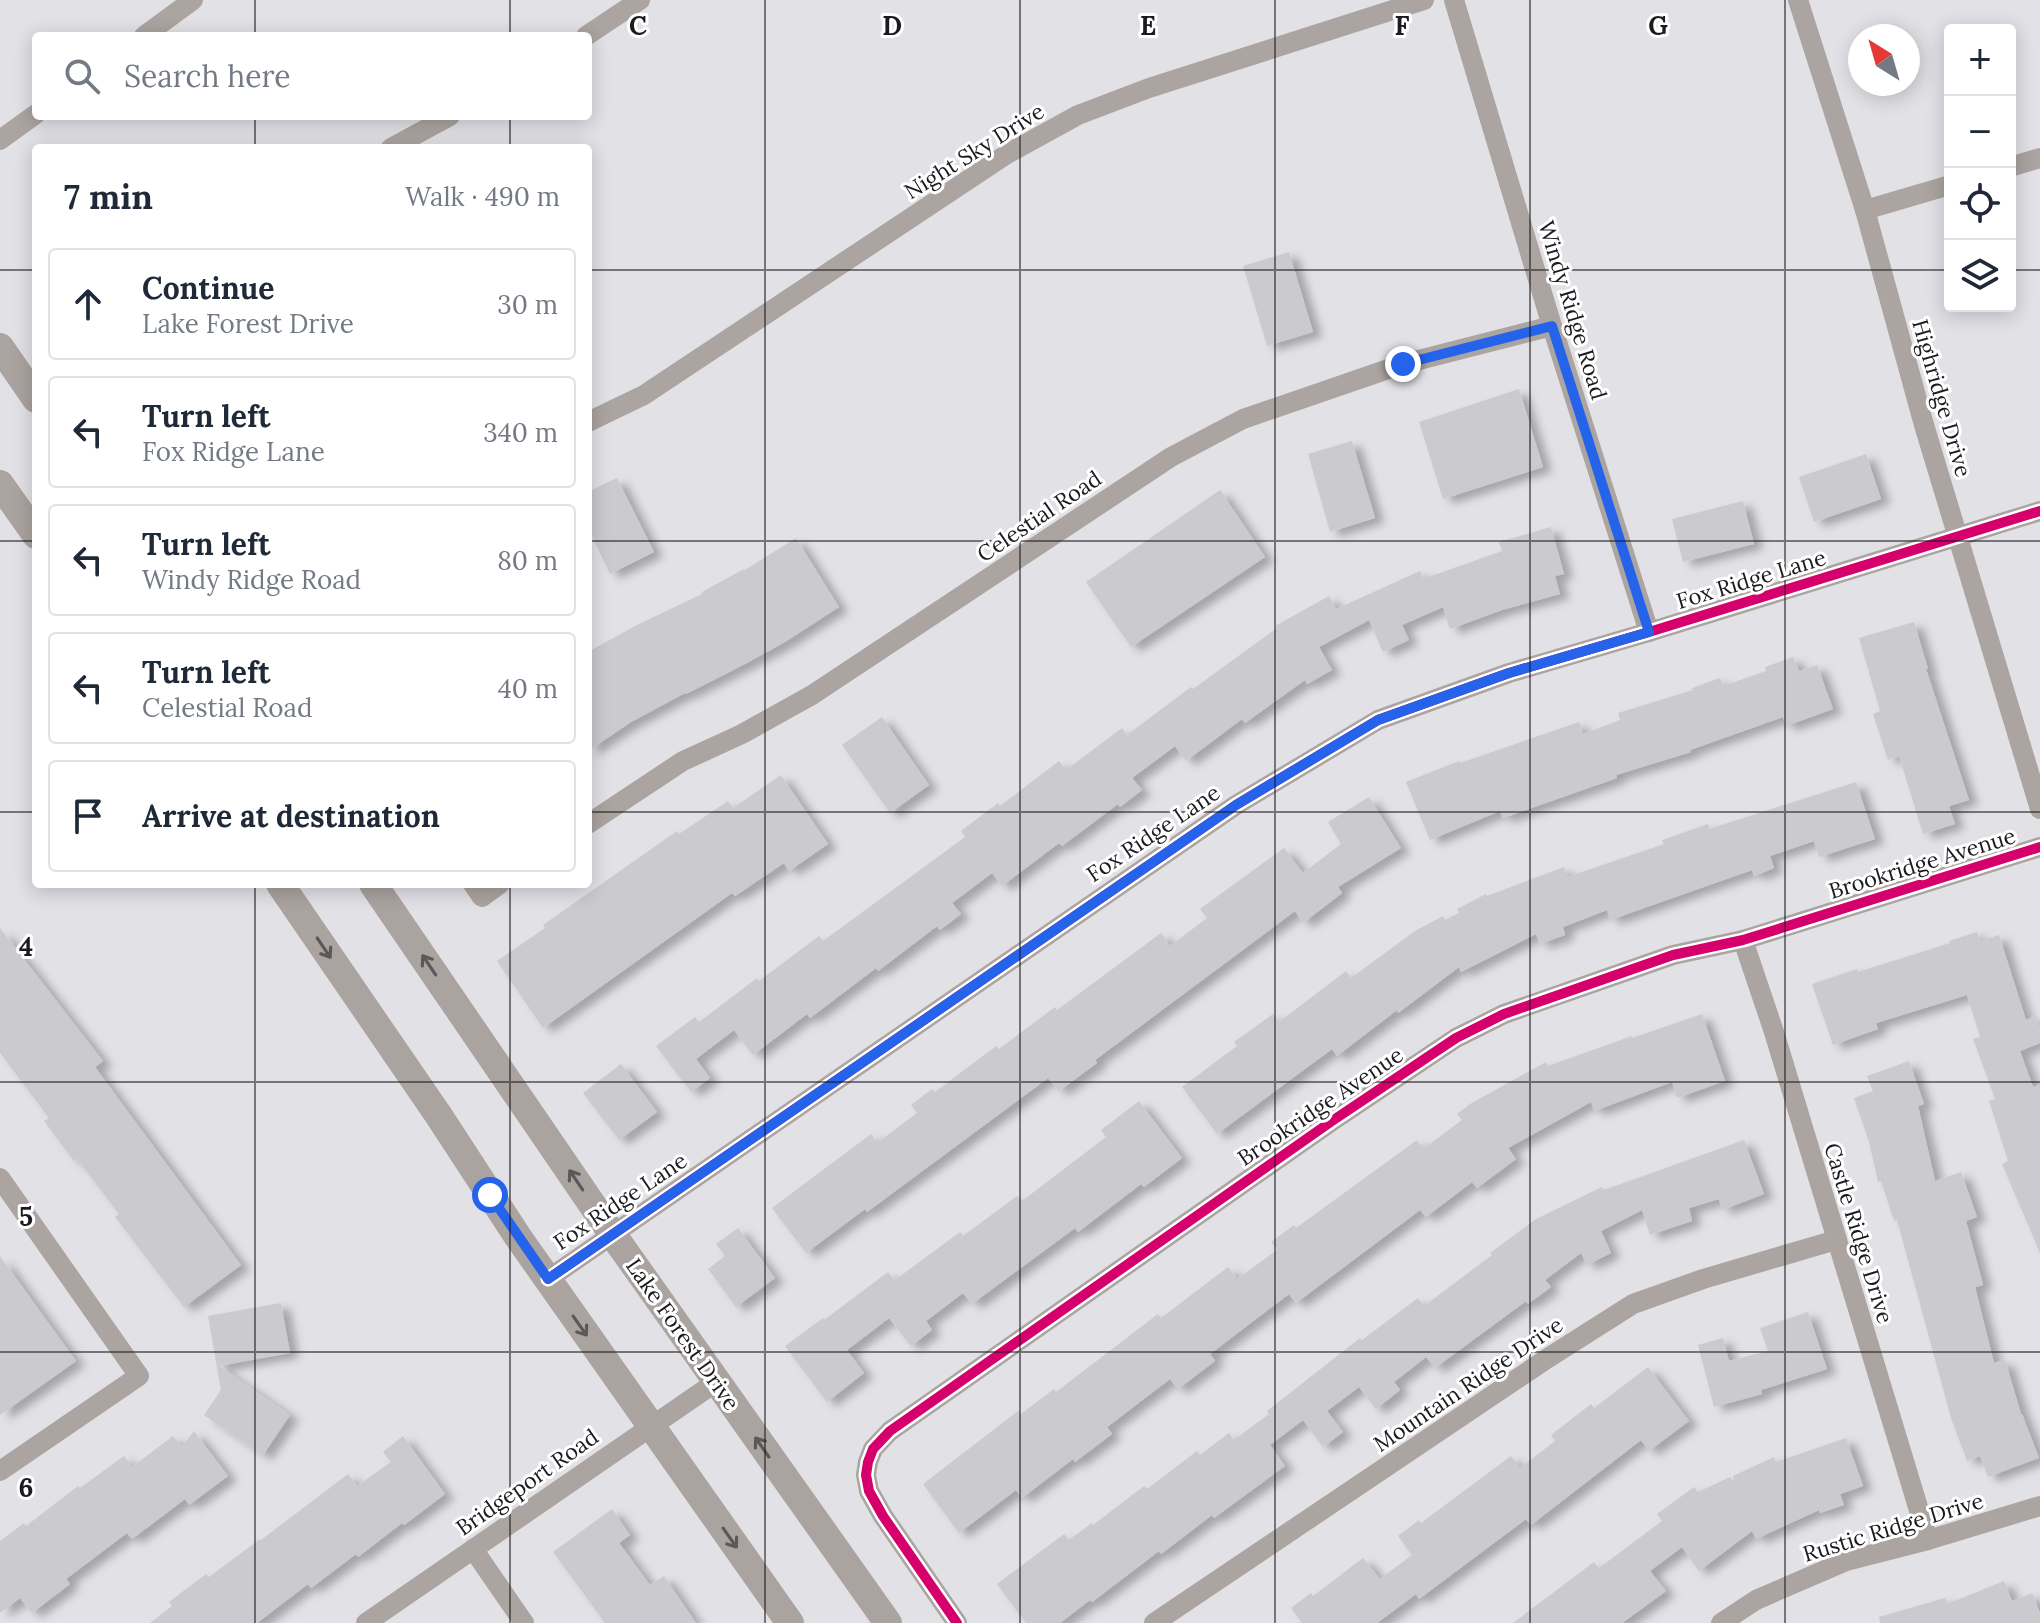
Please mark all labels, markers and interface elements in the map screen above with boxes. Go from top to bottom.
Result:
text: C [629,9,647,42]
text: D [882,9,902,42]
text: E [1140,9,1156,42]
text: F [1395,9,1410,42]
text: G [1648,9,1668,42]
north arrow [1848,24,1920,96]
map controls [1944,24,2016,312]
button: + [1944,24,2016,96]
search box [32,32,592,120]
icon: search [60,54,104,98]
text: Search here [124,57,291,95]
button: − [1944,96,2016,168]
street label: Night Sky Drive [899,97,1049,205]
button: locate [1944,168,2016,240]
text: 7 min [64,175,153,218]
text: Walk · 490 m [405,180,560,213]
street label: Windy Ridge Road [1533,217,1613,403]
button: layers [1944,240,2016,312]
text: Continue [142,269,274,307]
icon: ahead [66,282,110,326]
text: 30 m [497,288,558,321]
text: Lake Forest Drive [142,307,354,340]
street label: Highridge Drive [1906,316,1978,480]
route end [1385,346,1421,382]
text: Turn left [142,397,270,435]
icon: left [66,410,110,454]
text: 340 m [483,416,558,449]
text: Fox Ridge Lane [142,435,325,468]
street label: Celestial Road [971,464,1107,568]
text: Turn left [142,525,270,563]
icon: left [66,538,110,582]
street label: Fox Ridge Lane [1673,543,1829,615]
text: 80 m [497,544,558,577]
text: Windy Ridge Road [142,563,361,596]
text: Turn left [142,653,270,691]
icon: left [66,666,110,710]
text: 40 m [498,672,558,705]
text: Celestial Road [142,691,312,724]
street label: Fox Ridge Lane [1081,778,1225,888]
icon: arrive [66,794,110,838]
text: Arrive at destination [142,797,440,835]
street label: Brookridge Avenue [1825,821,2019,905]
text: 4 [19,930,33,963]
one-way arrow [316,937,332,959]
one-way arrow [421,955,437,977]
street label: Brookridge Avenue [1232,1040,1408,1172]
street label: Castle Ridge Drive [1818,1139,1900,1327]
street label: Fox Ridge Lane [548,1146,692,1256]
one-way arrow [567,1169,584,1191]
route start [472,1177,508,1213]
text: 5 [19,1200,33,1233]
street label: Lake Forest Drive [620,1253,746,1416]
street label: Mountain Ridge Drive [1368,1310,1568,1458]
one-way arrow [572,1314,588,1336]
street label: Bridgeport Road [450,1423,604,1541]
one-way arrow [754,1436,770,1458]
text: 6 [19,1471,33,1504]
street label: Rustic Ridge Drive [1799,1486,1987,1568]
one-way arrow [722,1527,738,1549]

